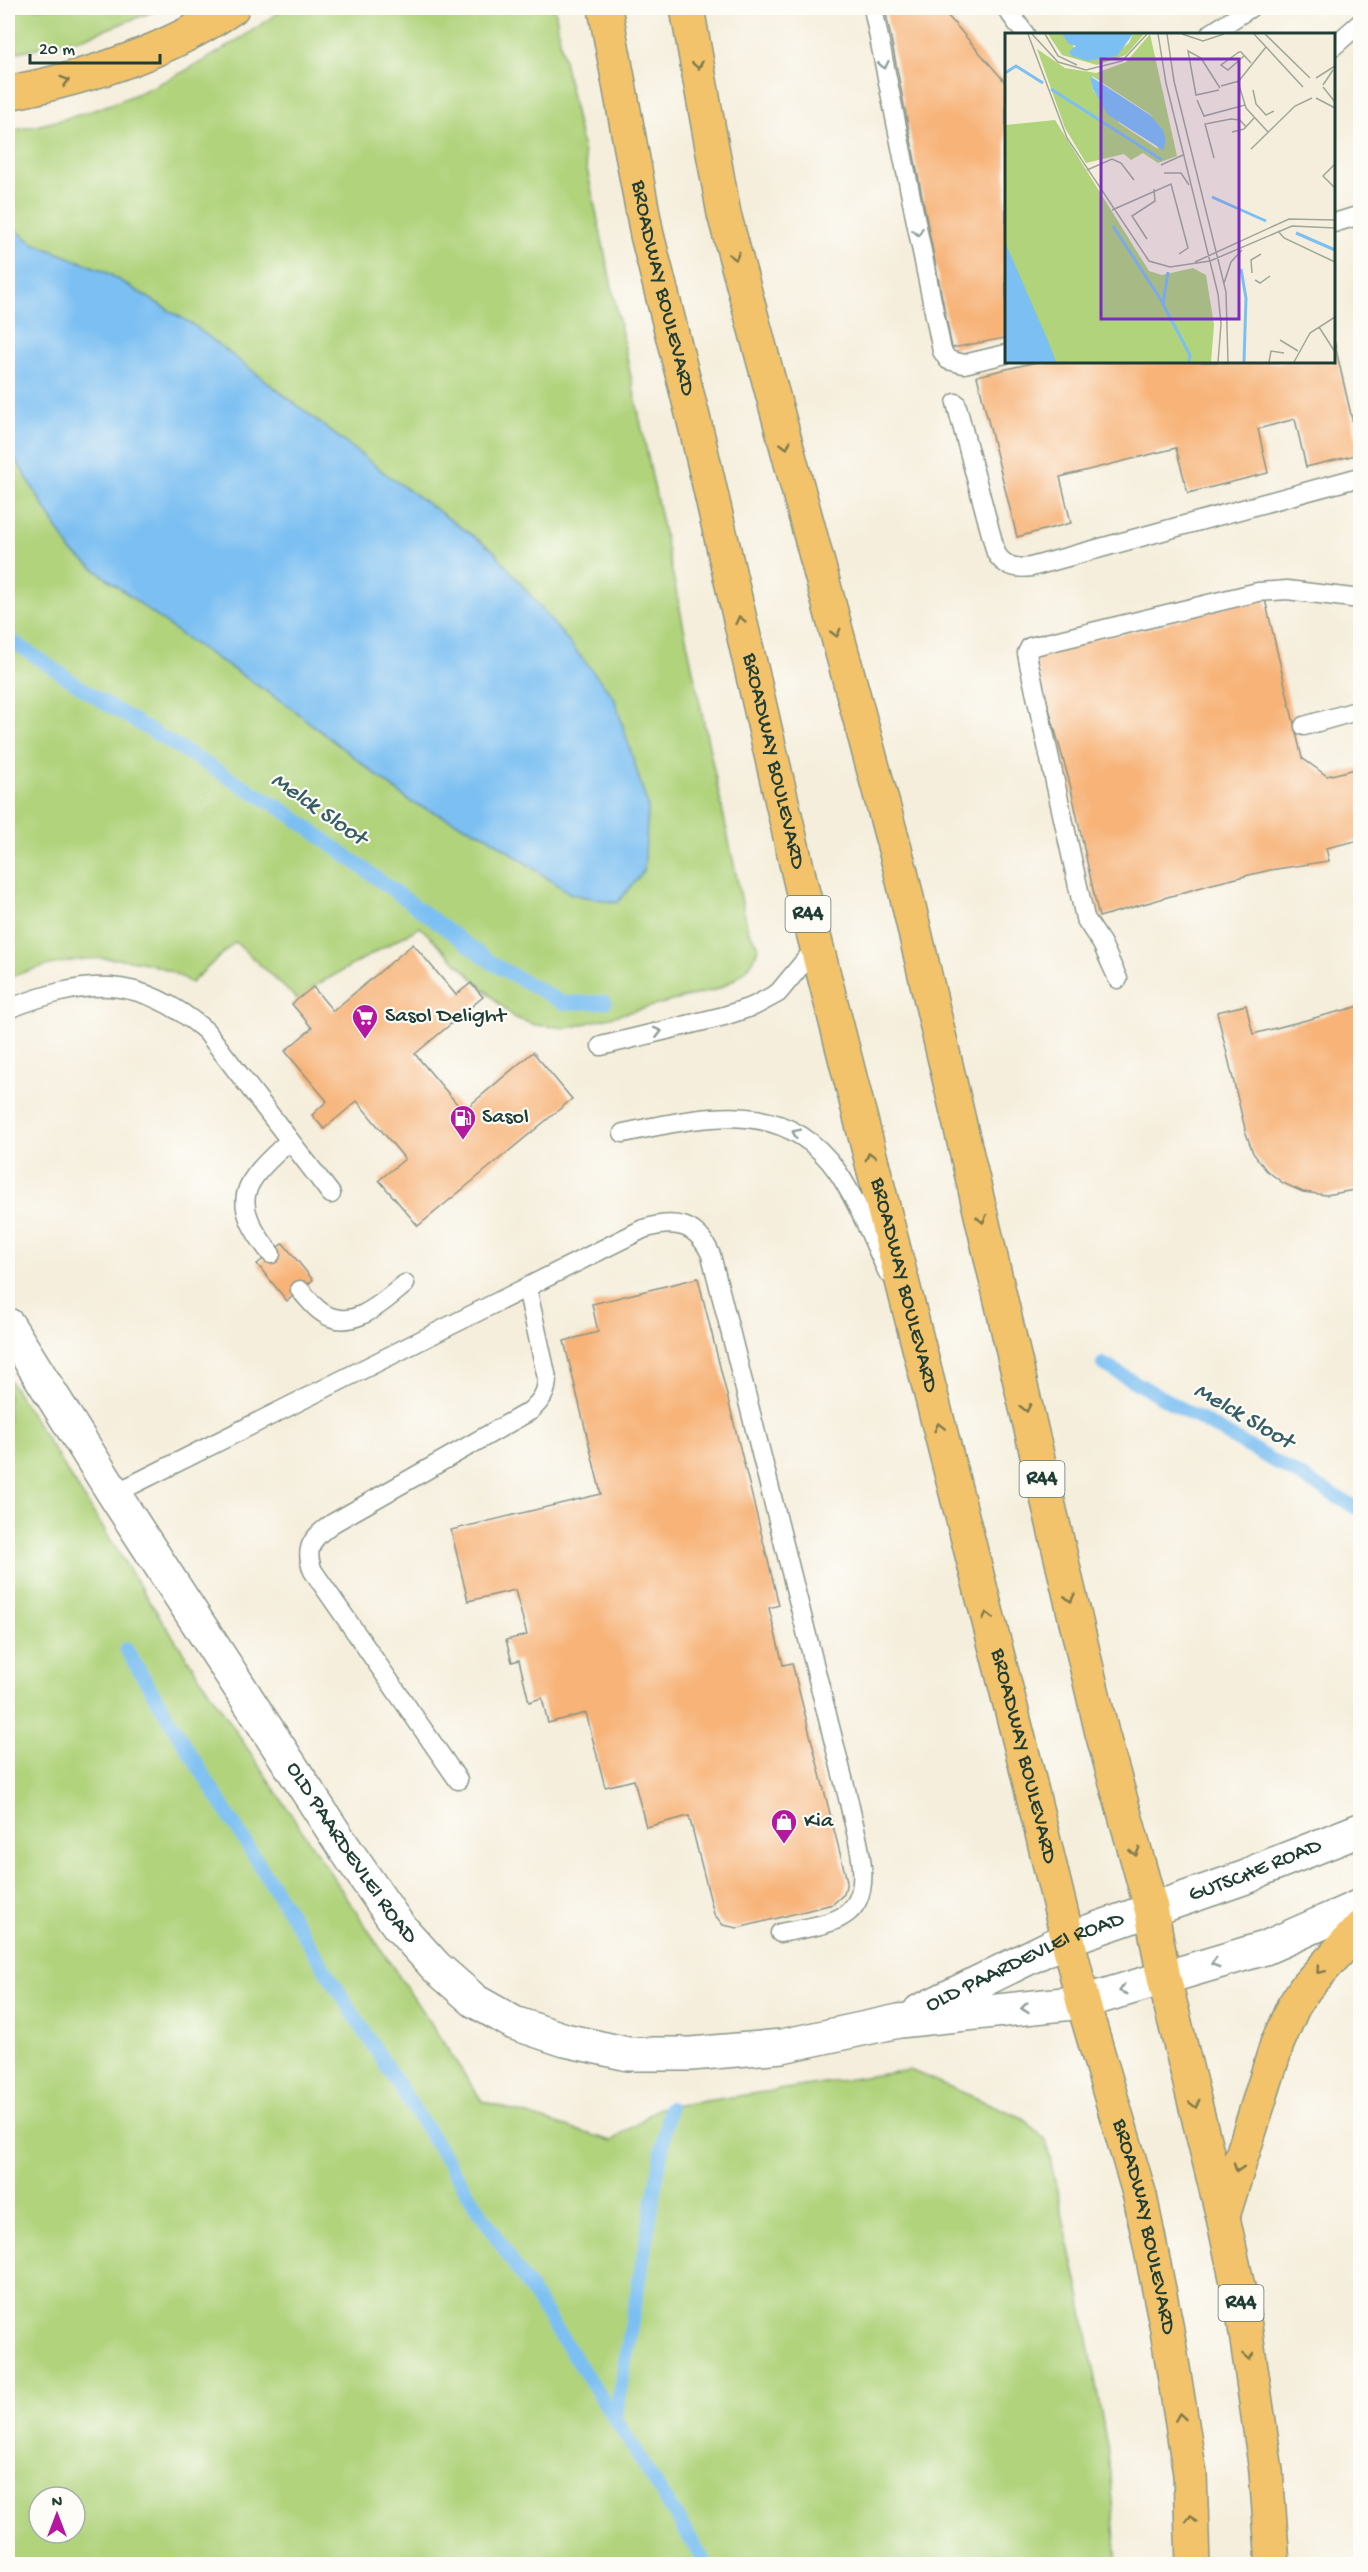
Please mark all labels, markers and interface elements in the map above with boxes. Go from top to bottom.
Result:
scale bar [30,27,160,65]
inset map [1005,33,1335,363]
text: 20 m [39,40,75,61]
one-way arrow [691,60,703,70]
one-way arrow [877,60,890,70]
one-way arrow [59,76,70,88]
street label: BROADWAY BOULEVARD [624,177,700,399]
one-way arrow [911,227,924,237]
one-way arrow [728,250,740,261]
one-way arrow [778,440,791,450]
one-way arrow [734,615,747,625]
one-way arrow [829,628,842,638]
street label: BROADWAY BOULEVARD [735,650,810,872]
water label: Melck Sloot [265,767,375,856]
road number: R44 [786,896,830,932]
supermarket icon: Sasol Delight [350,1002,380,1040]
place label: Sasol Delight [385,1004,508,1030]
one-way arrow [653,1027,663,1040]
fuel station icon: Sasol [448,1103,478,1141]
place label: Sasol [482,1105,529,1131]
one-way arrow [791,1129,802,1141]
one-way arrow [865,1152,878,1162]
street label: BROADWAY BOULEVARD [863,1174,943,1396]
one-way arrow [974,1213,987,1223]
water label: Melck Sloot [1188,1377,1302,1459]
one-way arrow [1019,1403,1032,1413]
one-way arrow [934,1422,947,1432]
road number: R44 [1020,1461,1064,1497]
one-way arrow [1063,1593,1076,1603]
one-way arrow [982,1611,995,1621]
street label: BROADWAY BOULEVARD [983,1645,1062,1867]
street label: OLD PAARDEVLEI ROAD [279,1758,423,1950]
shop icon: Kia [769,1807,799,1845]
place label: Kia [804,1809,834,1835]
street label: GUTSCHE ROAD [1186,1833,1326,1909]
one-way arrow [1128,1846,1140,1856]
street label: OLD PAARDEVLEI ROAD [922,1907,1129,2019]
one-way arrow [1210,1956,1220,1968]
one-way arrow [1317,1963,1328,1974]
one-way arrow [1118,1983,1129,1995]
one-way arrow [1020,2001,1029,2014]
one-way arrow [1188,2099,1201,2109]
street label: BROADWAY BOULEVARD [1105,2115,1181,2337]
one-way arrow [1233,2162,1246,2173]
road number: R44 [1218,2285,1264,2321]
one-way arrow [1243,2351,1255,2361]
one-way arrow [1175,2412,1187,2421]
north arrow [27,2485,87,2545]
text: N [52,2494,63,2513]
one-way arrow [1185,2515,1198,2524]

